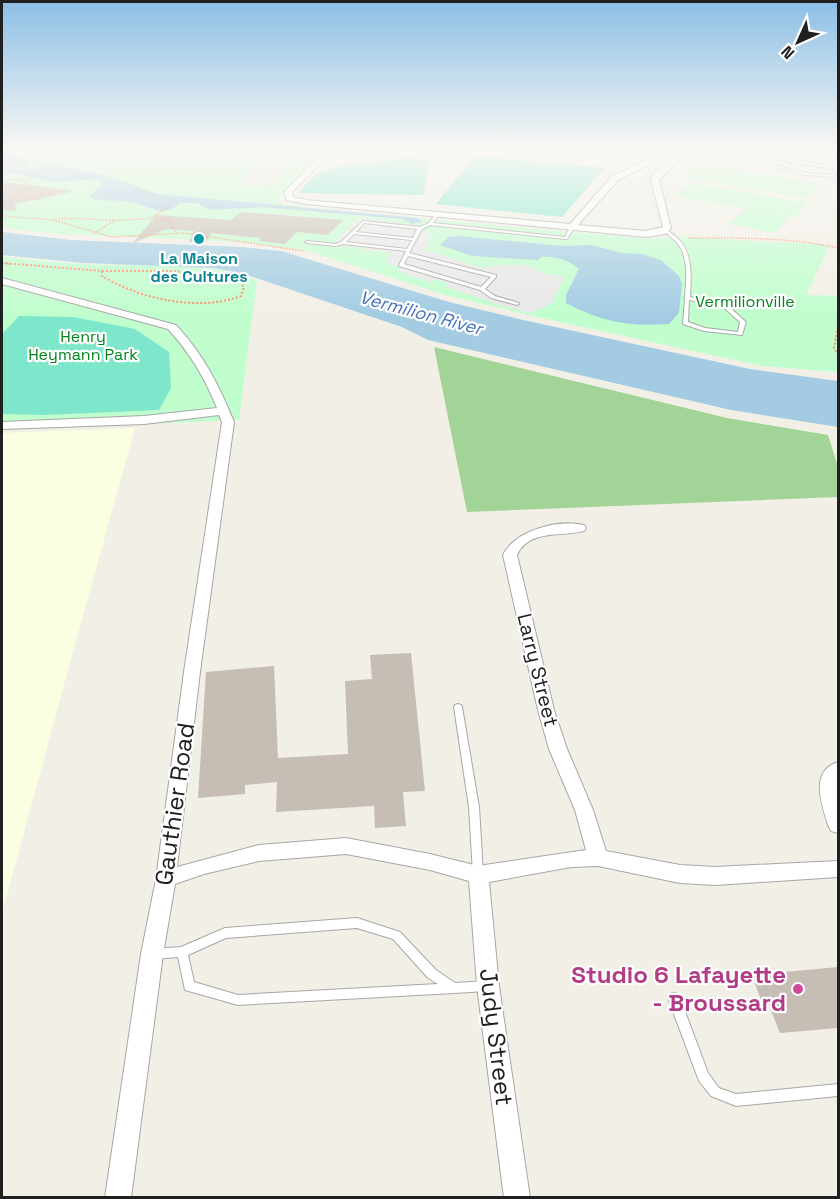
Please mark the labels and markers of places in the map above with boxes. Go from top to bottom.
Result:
marker: La Maison des Cultures [192,232,206,246]
place label: La Maison des Cultures [150,248,248,287]
place label: Studio 6 Lafayette - Broussard [571,959,786,1018]
marker: Studio 6 Lafayette - Broussard [791,982,805,996]

